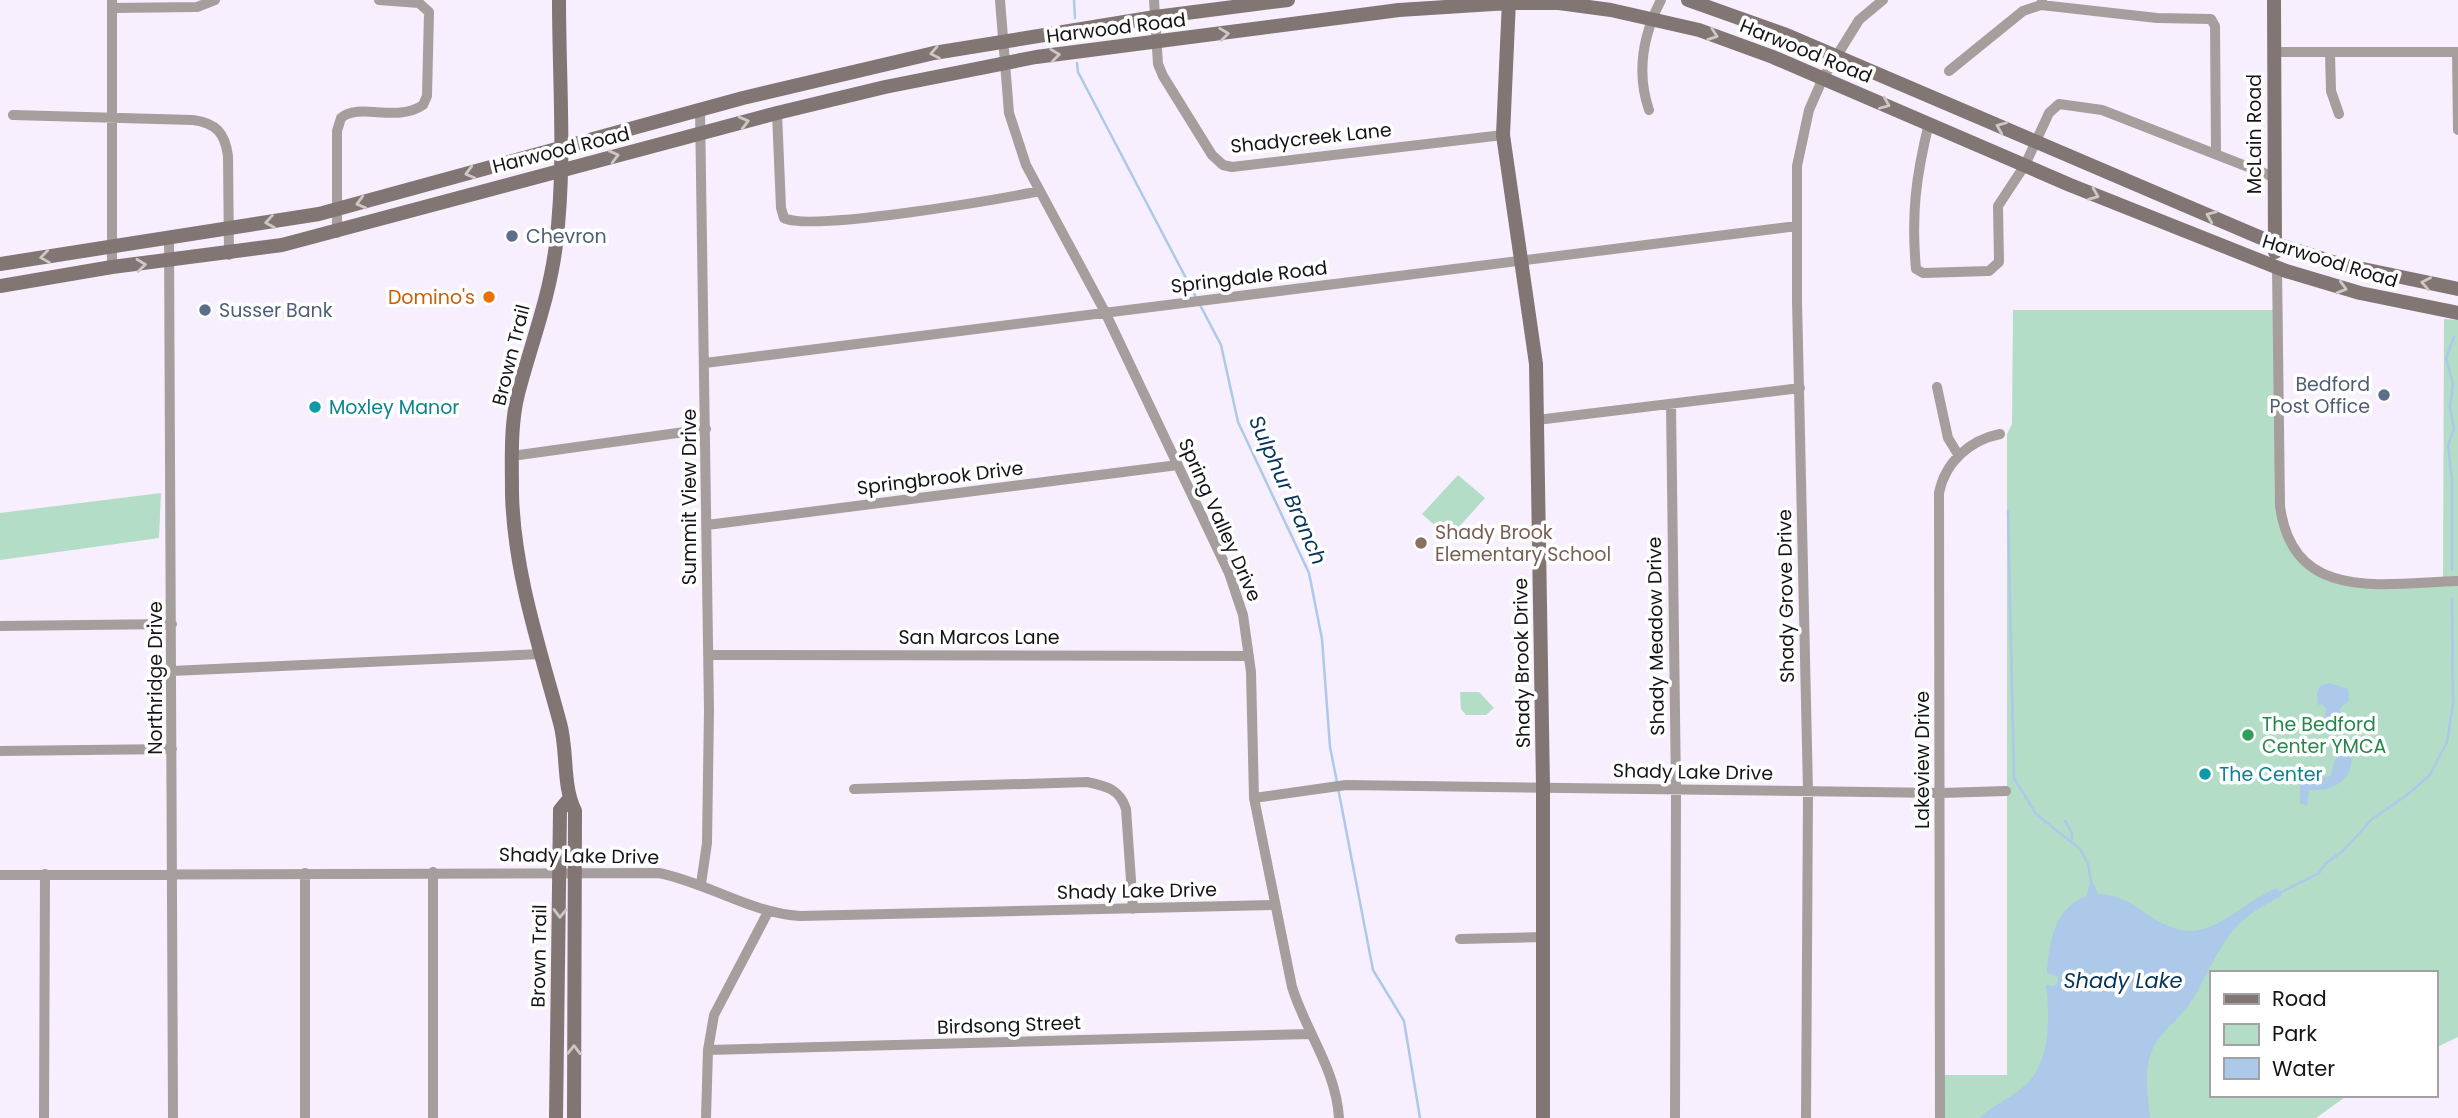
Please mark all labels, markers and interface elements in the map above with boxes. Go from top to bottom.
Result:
street label: Harwood Road [1045,6,1187,50]
street label: Harwood Road [1736,12,1876,90]
one-way arrow [1218,27,1230,42]
one-way arrow [1707,27,1719,41]
one-way arrow [929,44,941,59]
one-way arrow [1049,47,1061,62]
street label: McLain Road [2241,74,2268,194]
one-way arrow [1878,96,1891,110]
one-way arrow [738,116,750,130]
street label: Shadycreek Lane [1229,116,1393,160]
street label: Harwood Road [490,120,632,180]
one-way arrow [1996,122,2008,136]
one-way arrow [608,150,620,164]
one-way arrow [465,165,477,180]
one-way arrow [2087,187,2099,201]
one-way arrow [356,195,368,210]
one-way arrow [2205,211,2217,225]
one-way arrow [264,214,276,229]
place label: Chevron [526,223,607,250]
marker: Chevron [504,228,520,244]
street label: Harwood Road [2259,228,2401,294]
one-way arrow [39,249,51,264]
street label: Springdale Road [1169,254,1329,300]
one-way arrow [135,257,147,272]
one-way arrow [2420,276,2432,291]
one-way arrow [2336,280,2348,294]
place label: Domino's [388,284,475,311]
marker: Domino's [481,289,497,305]
place label: Susser Bank [219,297,333,324]
marker: Susser Bank [197,302,213,318]
street label: Brown Trail [485,302,537,408]
place label: Bedford Post Office [2270,371,2370,420]
marker: Bedford Post Office [2376,387,2392,403]
place label: Moxley Manor [329,394,459,421]
marker: Moxley Manor [307,399,323,415]
street label: Summit View Drive [676,409,703,585]
water label: Sulphur Branch [1242,411,1334,569]
street label: Spring Valley Drive [1172,434,1268,606]
street label: Springbrook Drive [855,454,1025,502]
street label: Shady Grove Drive [1771,509,1801,683]
place label: Shady Brook Elementary School [1435,519,1611,568]
marker: Shady Brook Elementary School [1413,535,1429,551]
street label: Shady Meadow Drive [1641,536,1671,736]
street label: Shady Brook Drive [1507,578,1537,748]
street label: Northridge Drive [142,601,169,755]
street label: San Marcos Lane [898,624,1060,651]
street label: Lakeview Drive [1909,691,1936,829]
place label: The Bedford Center YMCA [2262,711,2387,760]
marker: The Bedford Center YMCA [2240,727,2256,743]
street label: Shady Lake Drive [1613,757,1773,787]
place label: The Center [2219,761,2323,788]
marker: The Center [2197,766,2213,782]
street label: Shady Lake Drive [499,841,659,871]
street label: Shady Lake Drive [1057,876,1217,906]
street label: Brown Trail [525,904,553,1008]
one-way arrow [552,908,567,919]
water label: Shady Lake [2063,966,2183,995]
legend [2210,971,2437,1097]
text: Road [2272,984,2327,1013]
street label: Birdsong Street [937,1009,1082,1041]
text: Park [2272,1019,2317,1048]
one-way arrow [566,1044,582,1055]
text: Water [2272,1054,2335,1083]

